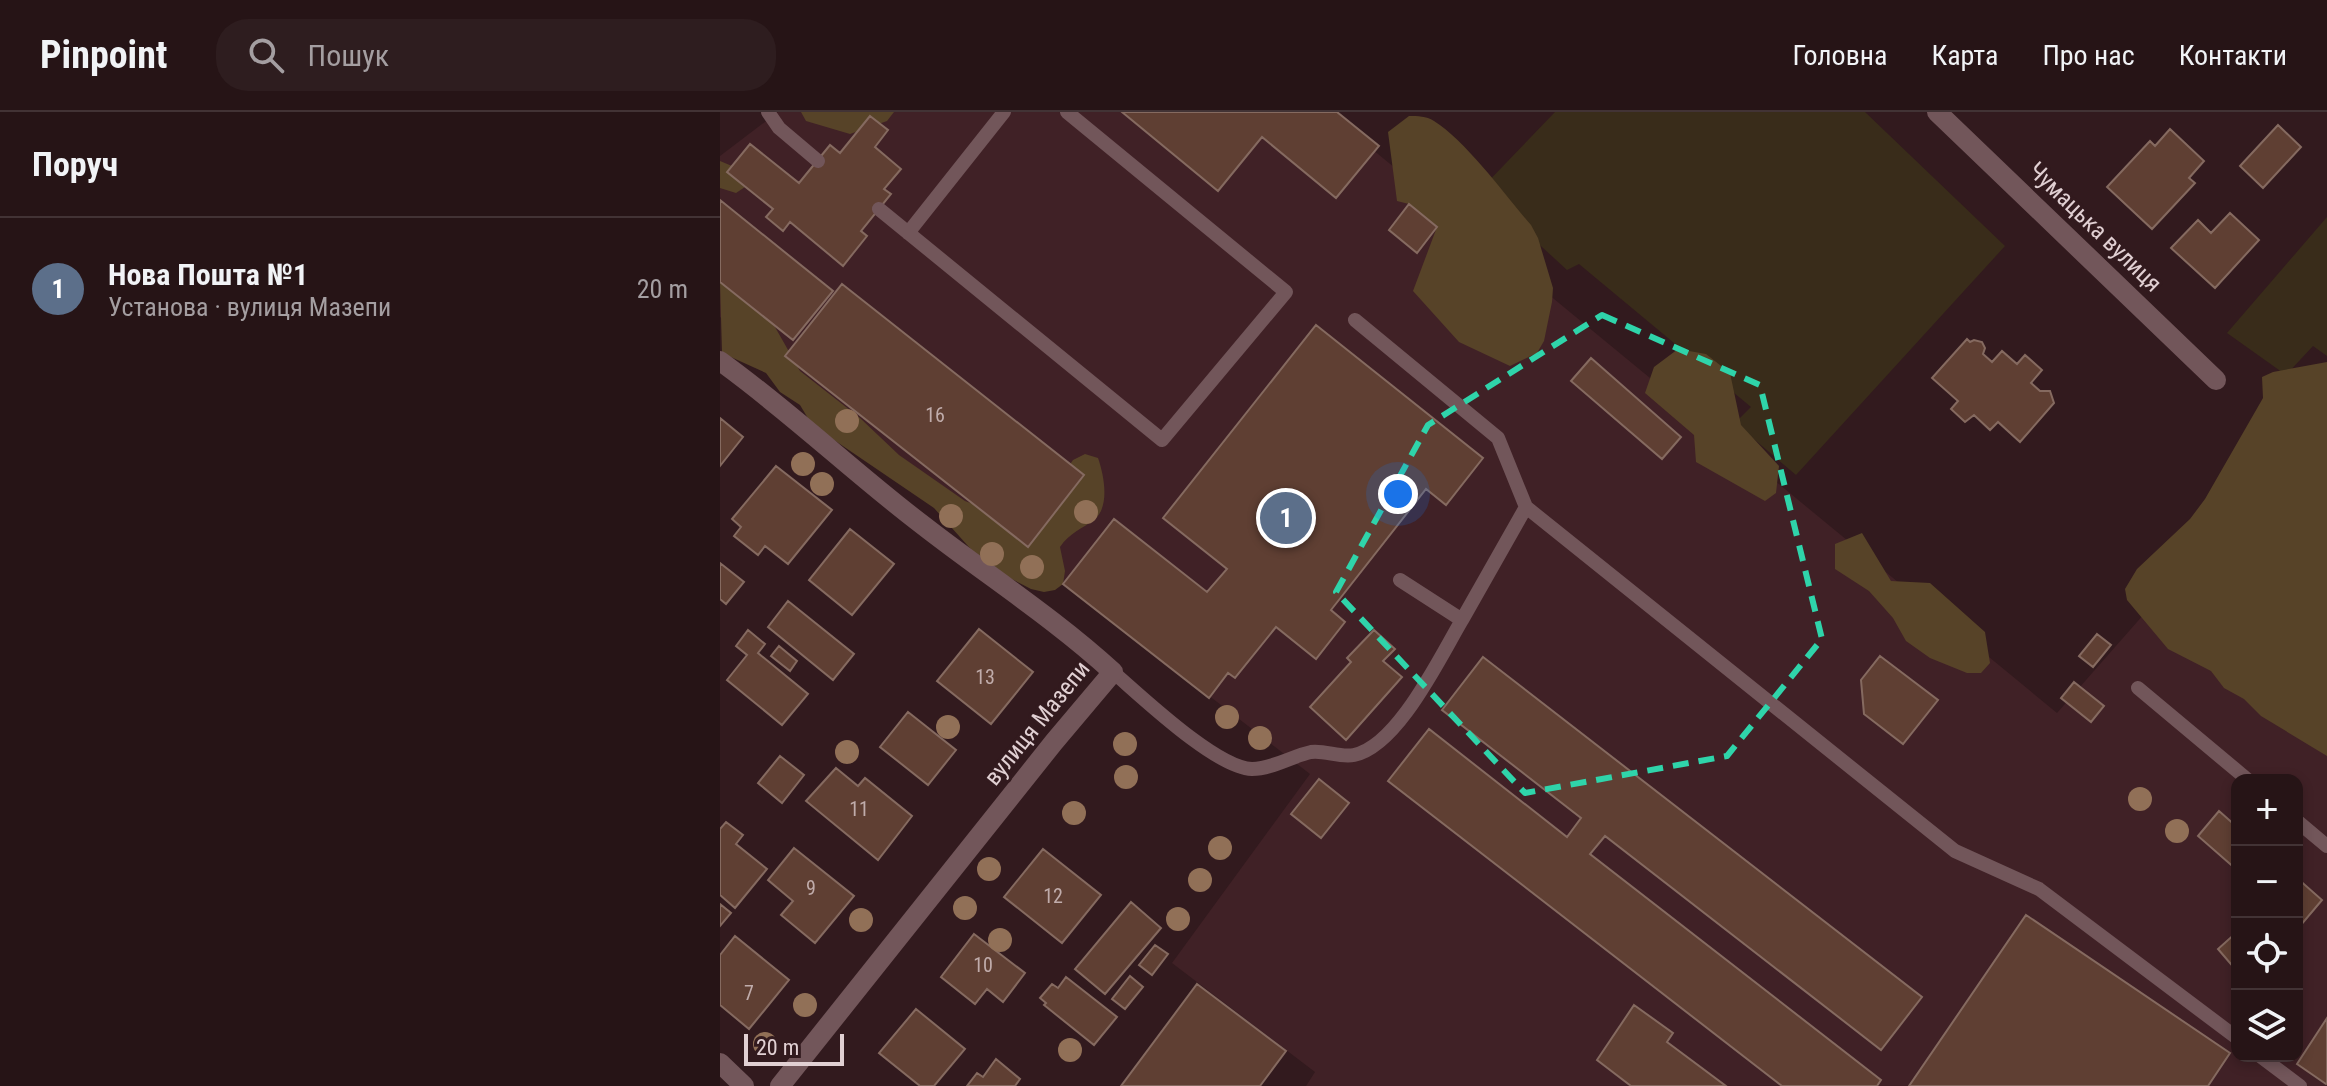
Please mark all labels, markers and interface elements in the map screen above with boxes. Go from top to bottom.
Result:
search box [216,19,776,91]
text: Pinpoint [40,33,168,77]
icon: search [244,33,288,77]
text: Пошук [308,38,389,73]
text: Головна [1792,39,1887,72]
text: Карта [1931,39,1998,72]
text: Про нас [2042,39,2135,72]
text: Контакти [2179,39,2287,72]
text: Поруч [32,144,118,184]
street label: Чумацька вулиця [2023,156,2167,298]
text: Нова Пошта №1 [108,257,308,292]
text: 1 [51,274,65,304]
text: 20 m [637,274,688,304]
text: Установа · вулиця Мазепи [108,292,391,322]
house number: 16 [925,403,945,427]
your location [1378,474,1418,514]
pin: 1 [1260,488,1312,548]
street label: вулиця Мазепи [978,655,1096,791]
house number: 13 [975,665,995,689]
map controls [2231,774,2303,1062]
button: + [2231,774,2303,846]
house number: 11 [849,797,869,821]
button: − [2231,846,2303,918]
house number: 9 [806,876,816,900]
house number: 12 [1043,884,1063,908]
button: locate [2231,918,2303,990]
house number: 10 [973,953,993,977]
house number: 7 [744,981,754,1005]
button: layers [2231,990,2303,1062]
scale bar [744,1030,844,1066]
text: 20 m [756,1035,799,1060]

